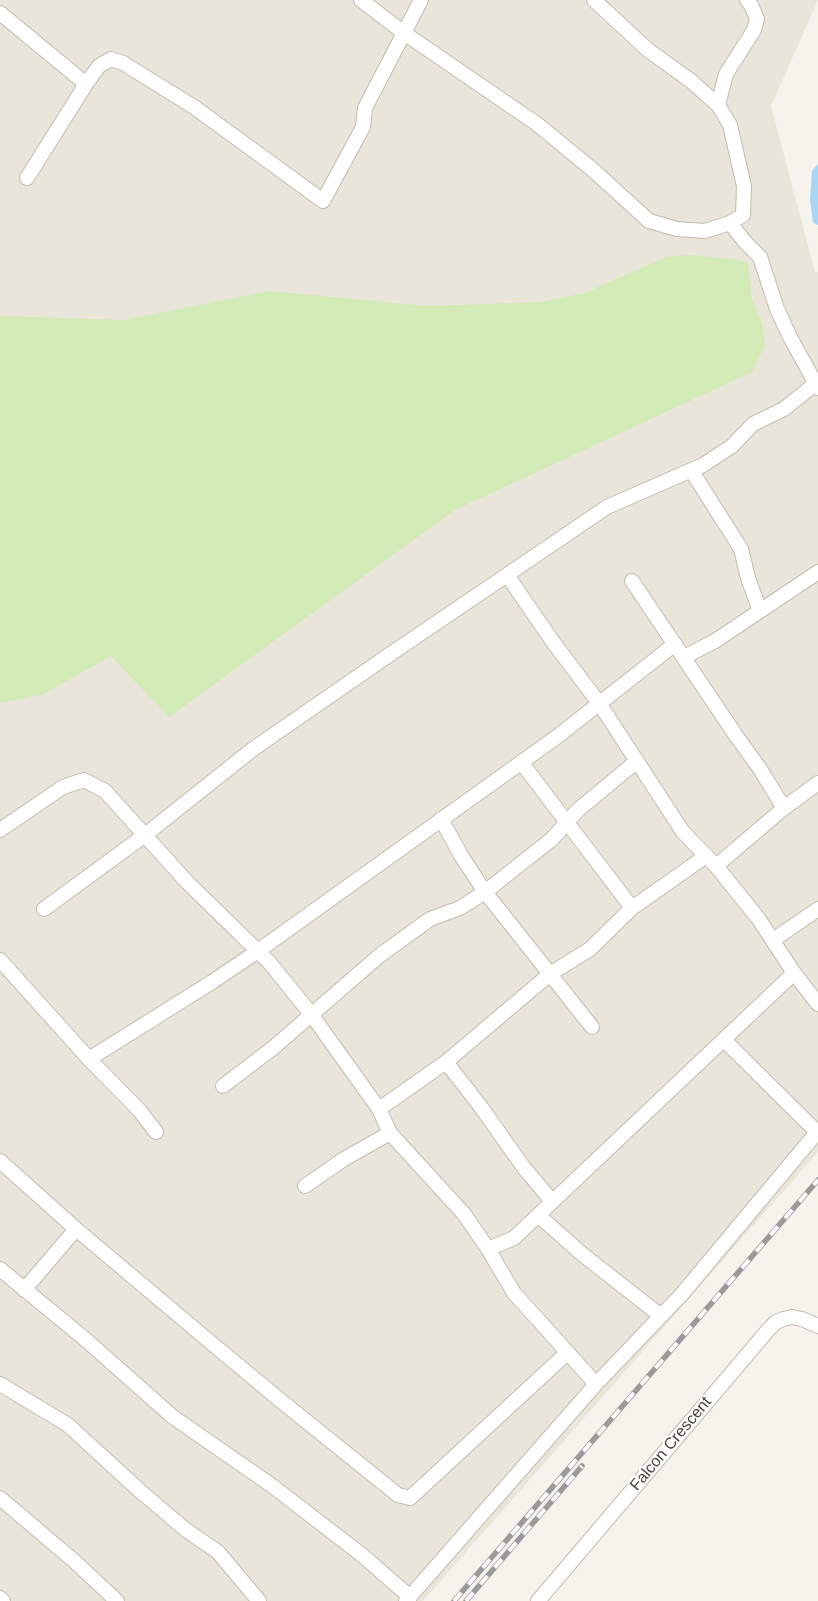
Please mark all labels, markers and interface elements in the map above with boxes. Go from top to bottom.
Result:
street label: Falcon Crescent [626,1393,716,1495]

